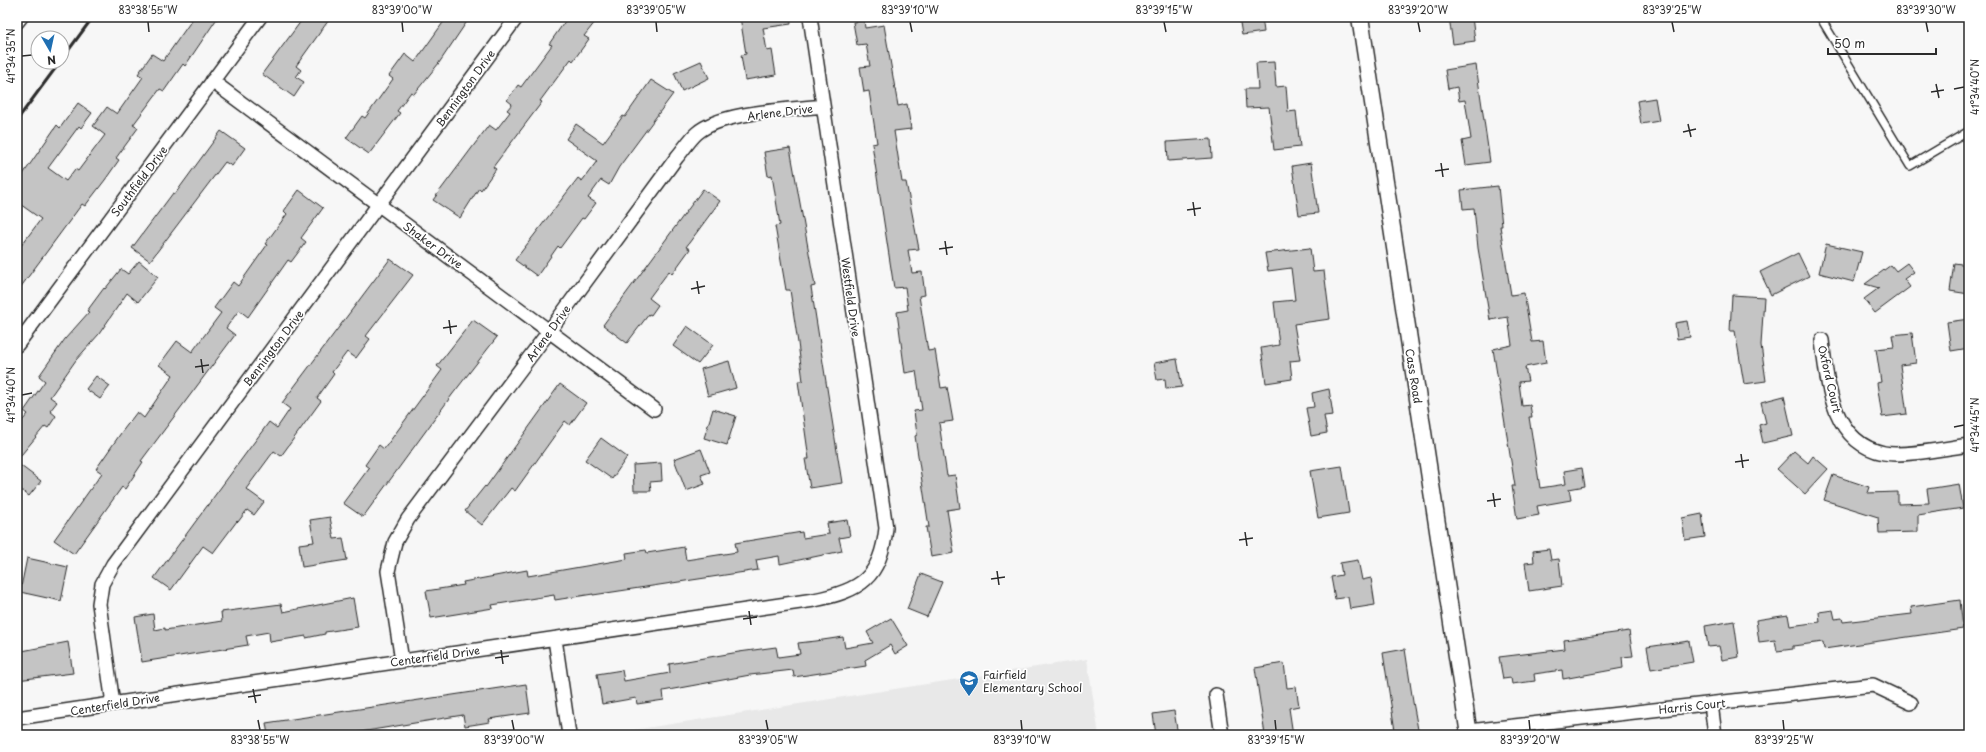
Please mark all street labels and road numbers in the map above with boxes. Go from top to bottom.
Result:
street label: Bennington Drive [431,46,499,130]
street label: Arlene Drive [746,100,814,124]
street label: Southfield Drive [107,142,171,220]
street label: Shaker Drive [400,218,466,273]
street label: Westfield Drive [837,256,865,338]
street label: Arlene Drive [522,301,574,365]
street label: Bennington Drive [239,306,307,390]
street label: Oxford Court [1814,343,1846,415]
street label: Cass Road [1401,347,1427,405]
street label: Centerfield Drive [389,641,481,671]
street label: Centerfield Drive [69,689,161,719]
street label: Harris Court [1658,694,1727,718]

